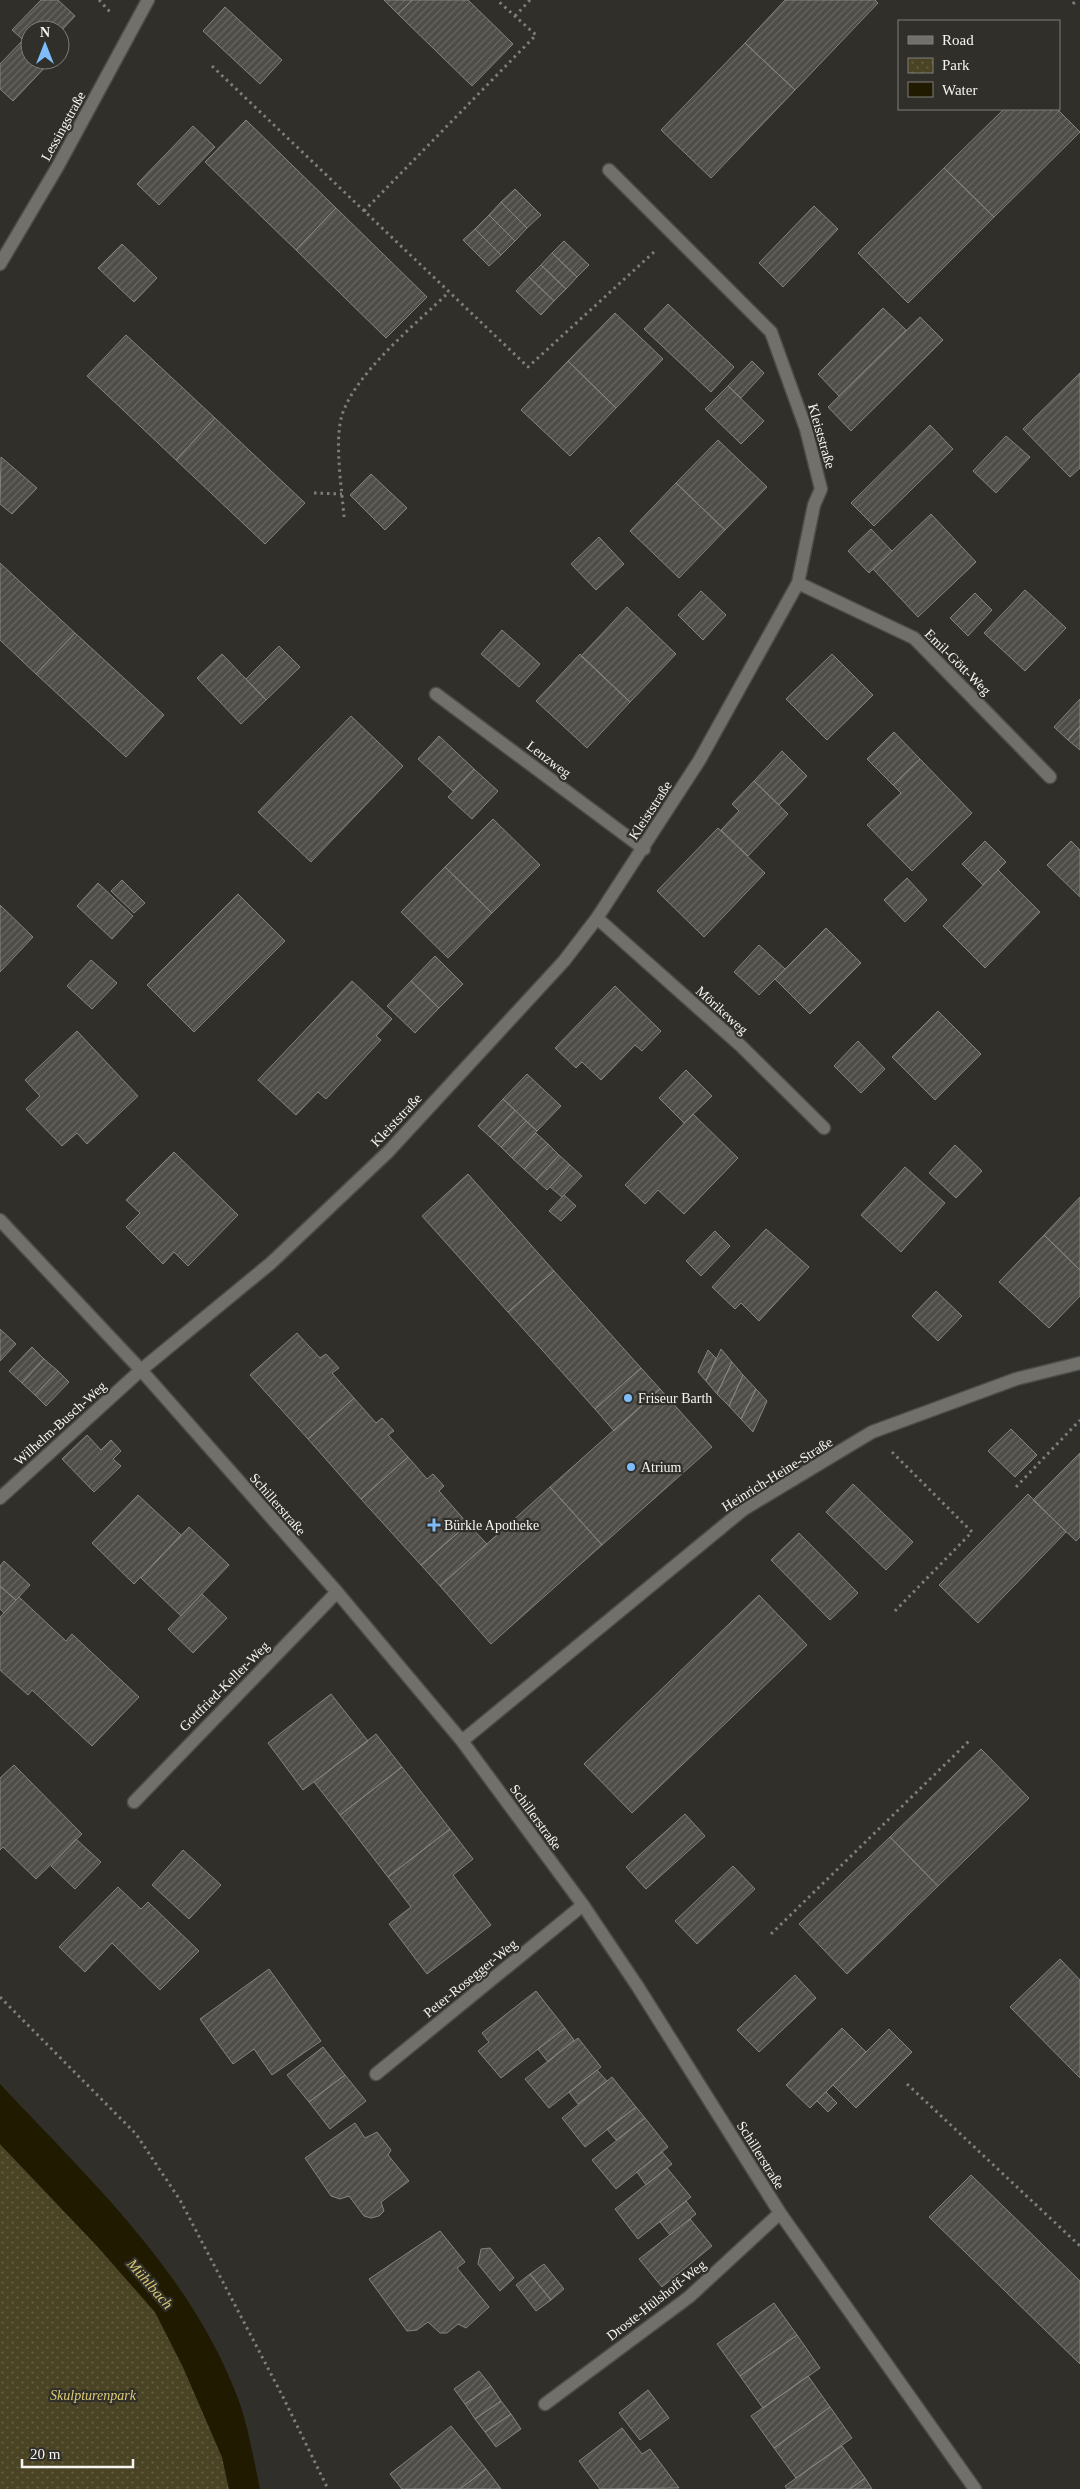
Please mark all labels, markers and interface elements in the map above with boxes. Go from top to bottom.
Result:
north arrow [20,20,70,70]
legend [898,20,1060,110]
text: N [40,25,50,40]
text: Road [942,32,974,48]
text: Park [942,57,970,73]
text: Water [942,82,977,98]
street label: Lessingstraße [38,89,89,164]
street label: Kleiststraße [805,402,838,470]
street label: Emil-Gött-Weg [922,626,994,698]
street label: Lenzweg [524,738,574,781]
street label: Kleiststraße [626,778,675,842]
street label: Mörikeweg [693,983,751,1038]
street label: Kleiststraße [368,1091,425,1150]
street label: Wilhelm-Busch-Weg [11,1378,109,1468]
place label: Friseur Barth [638,1391,712,1406]
marker: Friseur Barth [622,1392,634,1404]
street label: Heinrich-Heine-Straße [719,1434,835,1515]
place label: Atrium [641,1460,682,1475]
marker: Atrium [625,1461,637,1473]
street label: Schillerstraße [247,1470,309,1538]
place label: Bürkle Apotheke [444,1518,539,1533]
marker: Bürkle Apotheke [428,1519,440,1531]
street label: Gottfried-Keller-Weg [176,1638,272,1734]
street label: Schillerstraße [507,1782,564,1853]
street label: Peter-Rosegger-Weg [421,1936,520,2021]
street label: Schillerstraße [734,2119,787,2192]
water label: Mühlbach [123,2255,176,2312]
street label: Droste-Hülshoff-Weg [604,2257,709,2344]
park label: Skulpturenpark [50,2388,137,2403]
scale bar [22,2436,134,2468]
text: 20 m [30,2446,61,2462]

